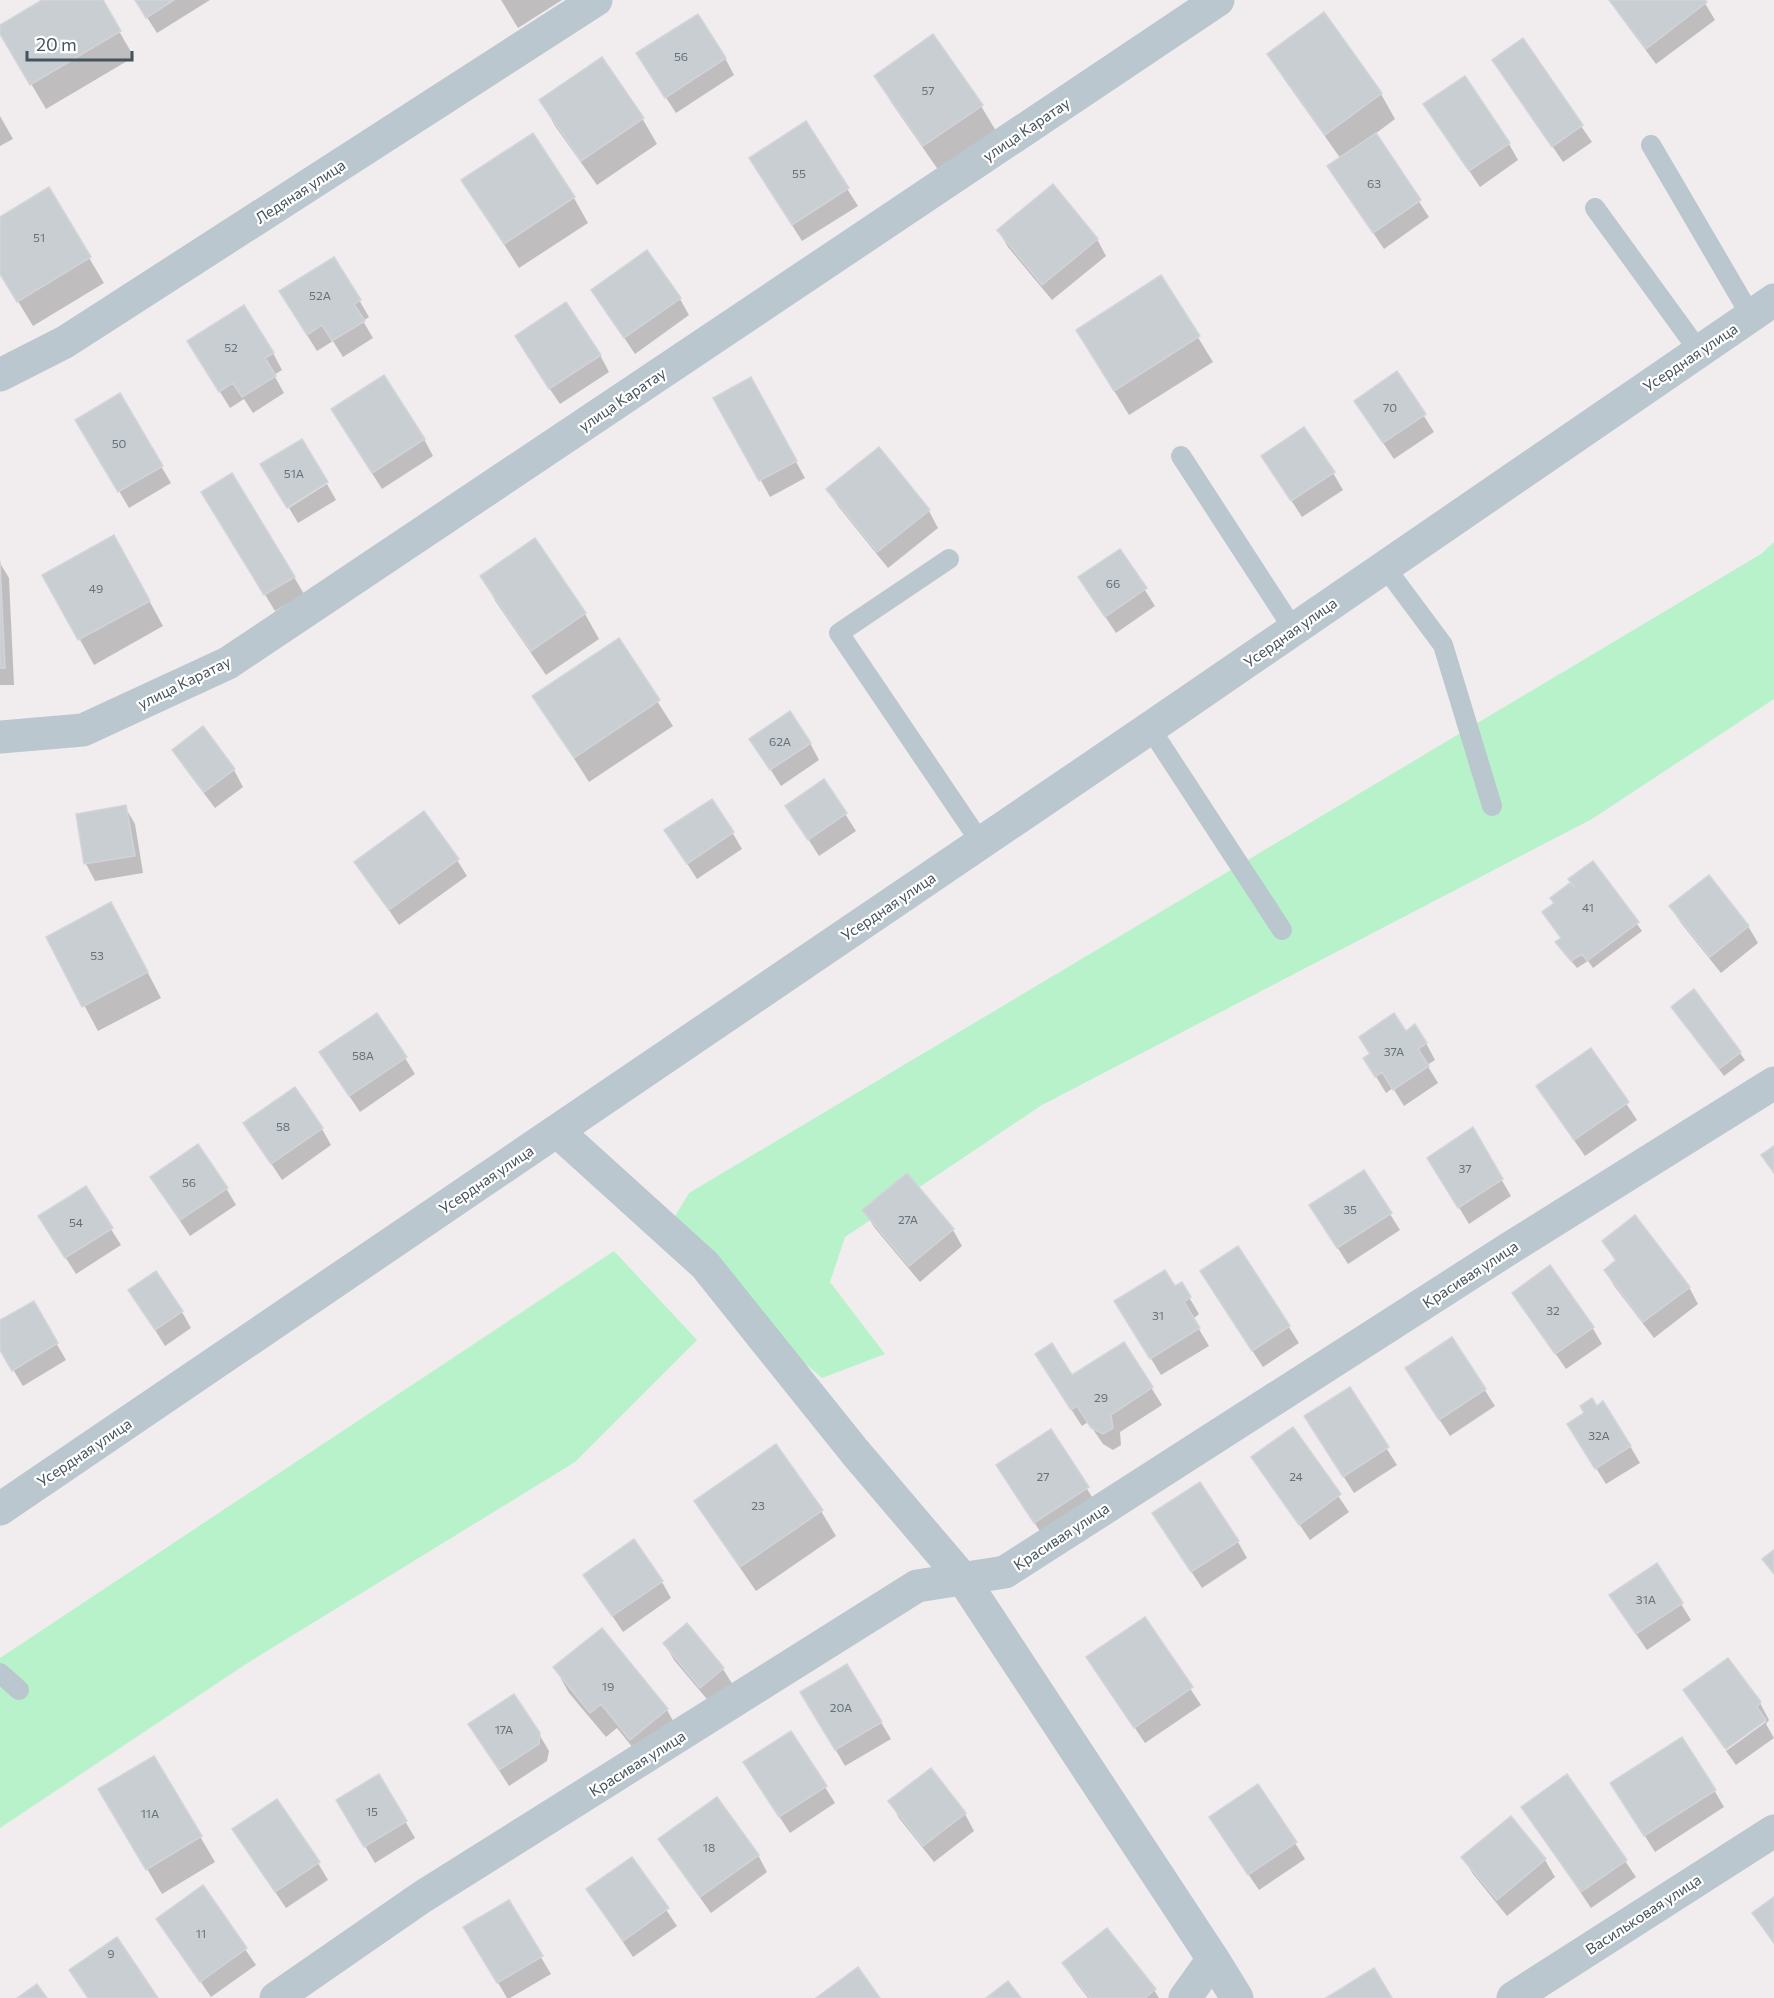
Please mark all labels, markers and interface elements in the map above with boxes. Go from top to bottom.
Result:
scale bar [27,24,132,62]
text: 20 m [36,33,77,55]
house number: 56 [674,49,688,63]
house number: 57 [921,83,935,97]
street label: улица Каратау [979,93,1073,165]
street label: Ледяная улица [252,155,348,227]
house number: 55 [792,166,806,180]
house number: 63 [1367,176,1381,190]
house number: 51 [33,230,45,244]
house number: 52А [309,288,331,302]
street label: Усердная улица [1639,319,1741,395]
house number: 52 [224,340,238,354]
street label: улица Каратау [575,363,669,435]
house number: 70 [1383,400,1397,414]
house number: 50 [112,436,127,450]
house number: 51А [284,466,304,480]
house number: 66 [1106,576,1120,590]
house number: 49 [89,581,103,595]
street label: Усердная улица [1240,593,1340,671]
street label: улица Каратау [135,652,233,712]
house number: 62А [769,734,791,748]
street label: Усердная улица [837,868,939,944]
house number: 41 [1582,900,1594,914]
house number: 53 [90,948,104,962]
house number: 37А [1384,1044,1404,1058]
house number: 58А [352,1048,374,1062]
house number: 58 [276,1119,290,1133]
street label: Усердная улица [435,1141,537,1217]
house number: 37 [1458,1161,1472,1175]
house number: 56 [182,1175,196,1189]
house number: 35 [1343,1202,1357,1216]
house number: 27А [898,1212,918,1226]
house number: 54 [69,1215,83,1229]
street label: Красивая улица [1419,1236,1521,1312]
house number: 32 [1546,1303,1560,1317]
house number: 31 [1152,1308,1164,1322]
house number: 29 [1094,1390,1108,1404]
street label: Усердная улица [33,1414,135,1490]
house number: 32А [1588,1428,1610,1442]
house number: 27 [1037,1469,1049,1483]
house number: 24 [1289,1469,1303,1483]
house number: 23 [751,1498,765,1512]
street label: Красивая улица [1010,1498,1112,1574]
house number: 31А [1636,1592,1656,1606]
house number: 19 [602,1679,614,1693]
house number: 20А [830,1700,852,1714]
house number: 17А [495,1722,513,1736]
street label: Красивая улица [586,1726,688,1800]
house number: 15 [366,1804,378,1818]
house number: 11А [141,1806,159,1820]
house number: 18 [703,1840,715,1854]
street label: Васильковая улица [1582,1870,1704,1958]
house number: 11 [196,1926,206,1940]
house number: 9 [107,1946,115,1960]

